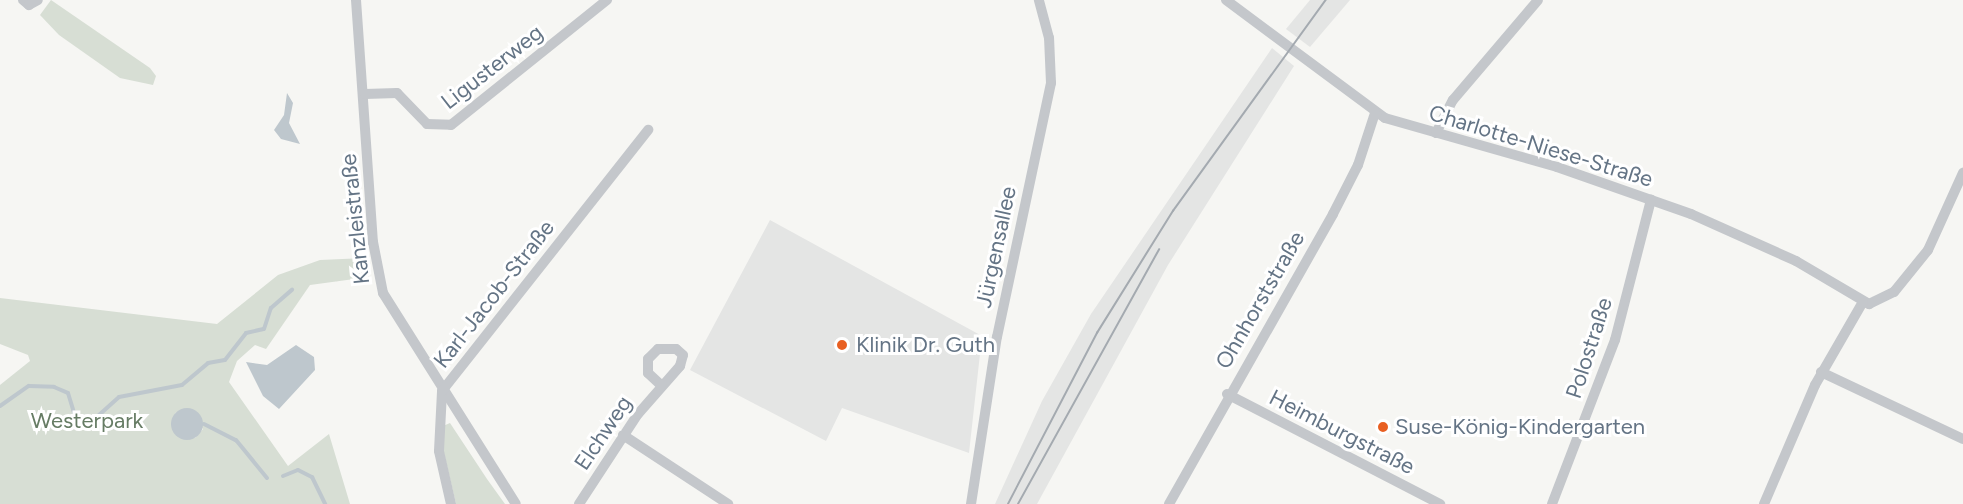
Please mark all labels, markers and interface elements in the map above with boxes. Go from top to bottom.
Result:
street label: Ligusterweg [436,19,548,115]
street label: Charlotte-Niese-Straße [1426,99,1656,193]
street label: Kanzleistraße [335,152,375,286]
street label: Jürgensallee [970,184,1022,310]
street label: Karl-Jacob-Straße [428,215,560,373]
street label: Ohnhorststraße [1210,227,1310,373]
street label: Polostraße [1560,294,1618,402]
place label: Klinik Dr. Guth [856,332,995,358]
marker: Klinik Dr. Guth [833,336,851,354]
street label: Heimburgstraße [1265,384,1419,480]
street label: Elchweg [569,391,637,475]
park label: Westerpark [31,408,143,434]
place label: Suse-König-Kindergarten [1395,414,1645,440]
marker: Suse-König-Kindergarten [1376,420,1390,434]

